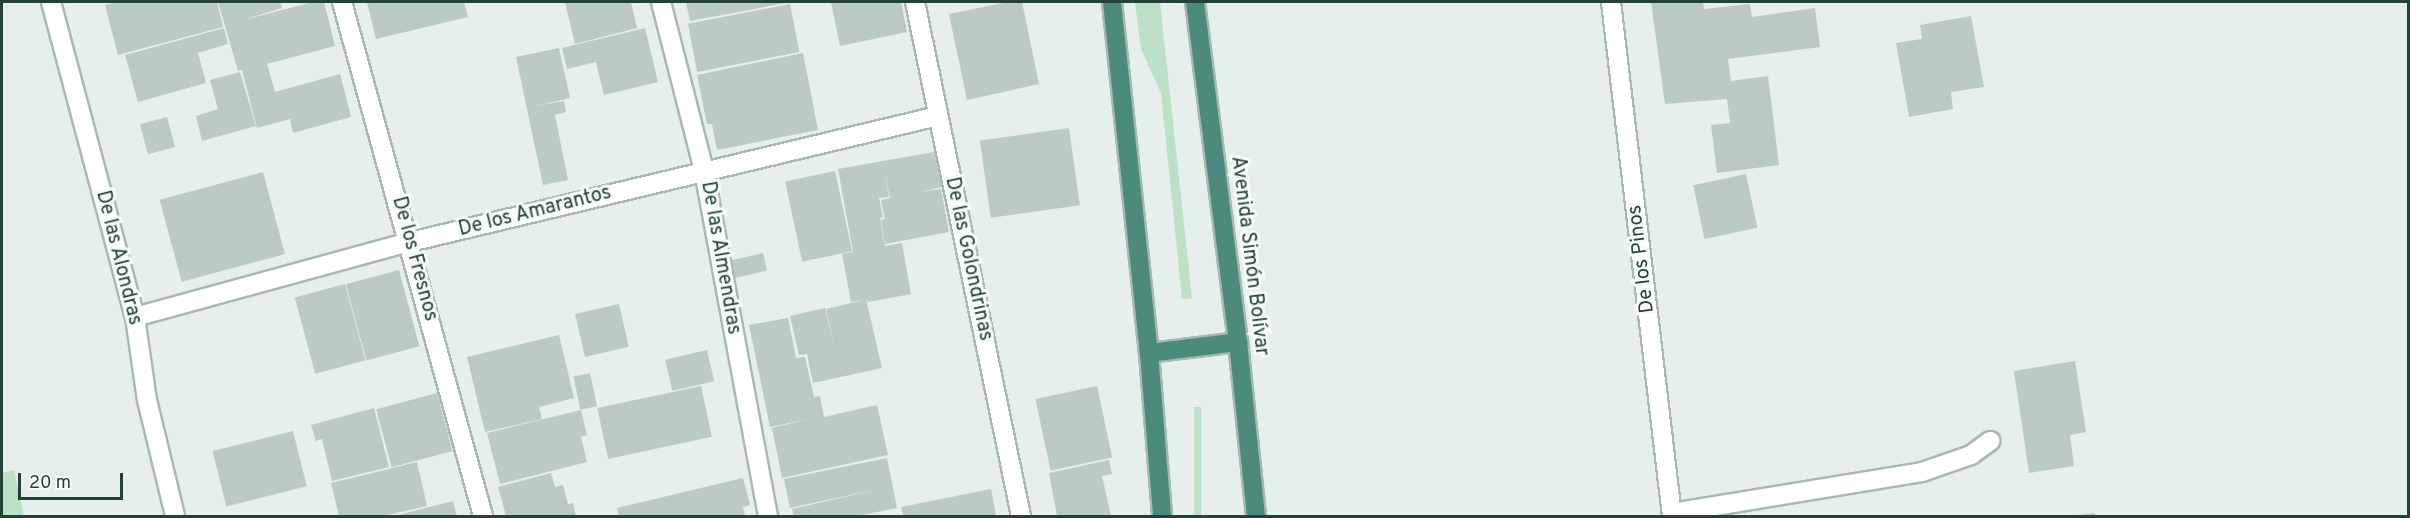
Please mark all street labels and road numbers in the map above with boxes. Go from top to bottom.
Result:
street label: Avenida Simón Bolívar [1225,155,1273,357]
street label: De las Golondrinas [939,175,997,343]
street label: De las Almendras [695,179,745,337]
street label: De los Amarantos [456,181,614,243]
street label: De las Alondras [90,188,146,328]
street label: De los Fresnos [386,194,442,324]
street label: De los Pinos [1623,204,1661,314]

